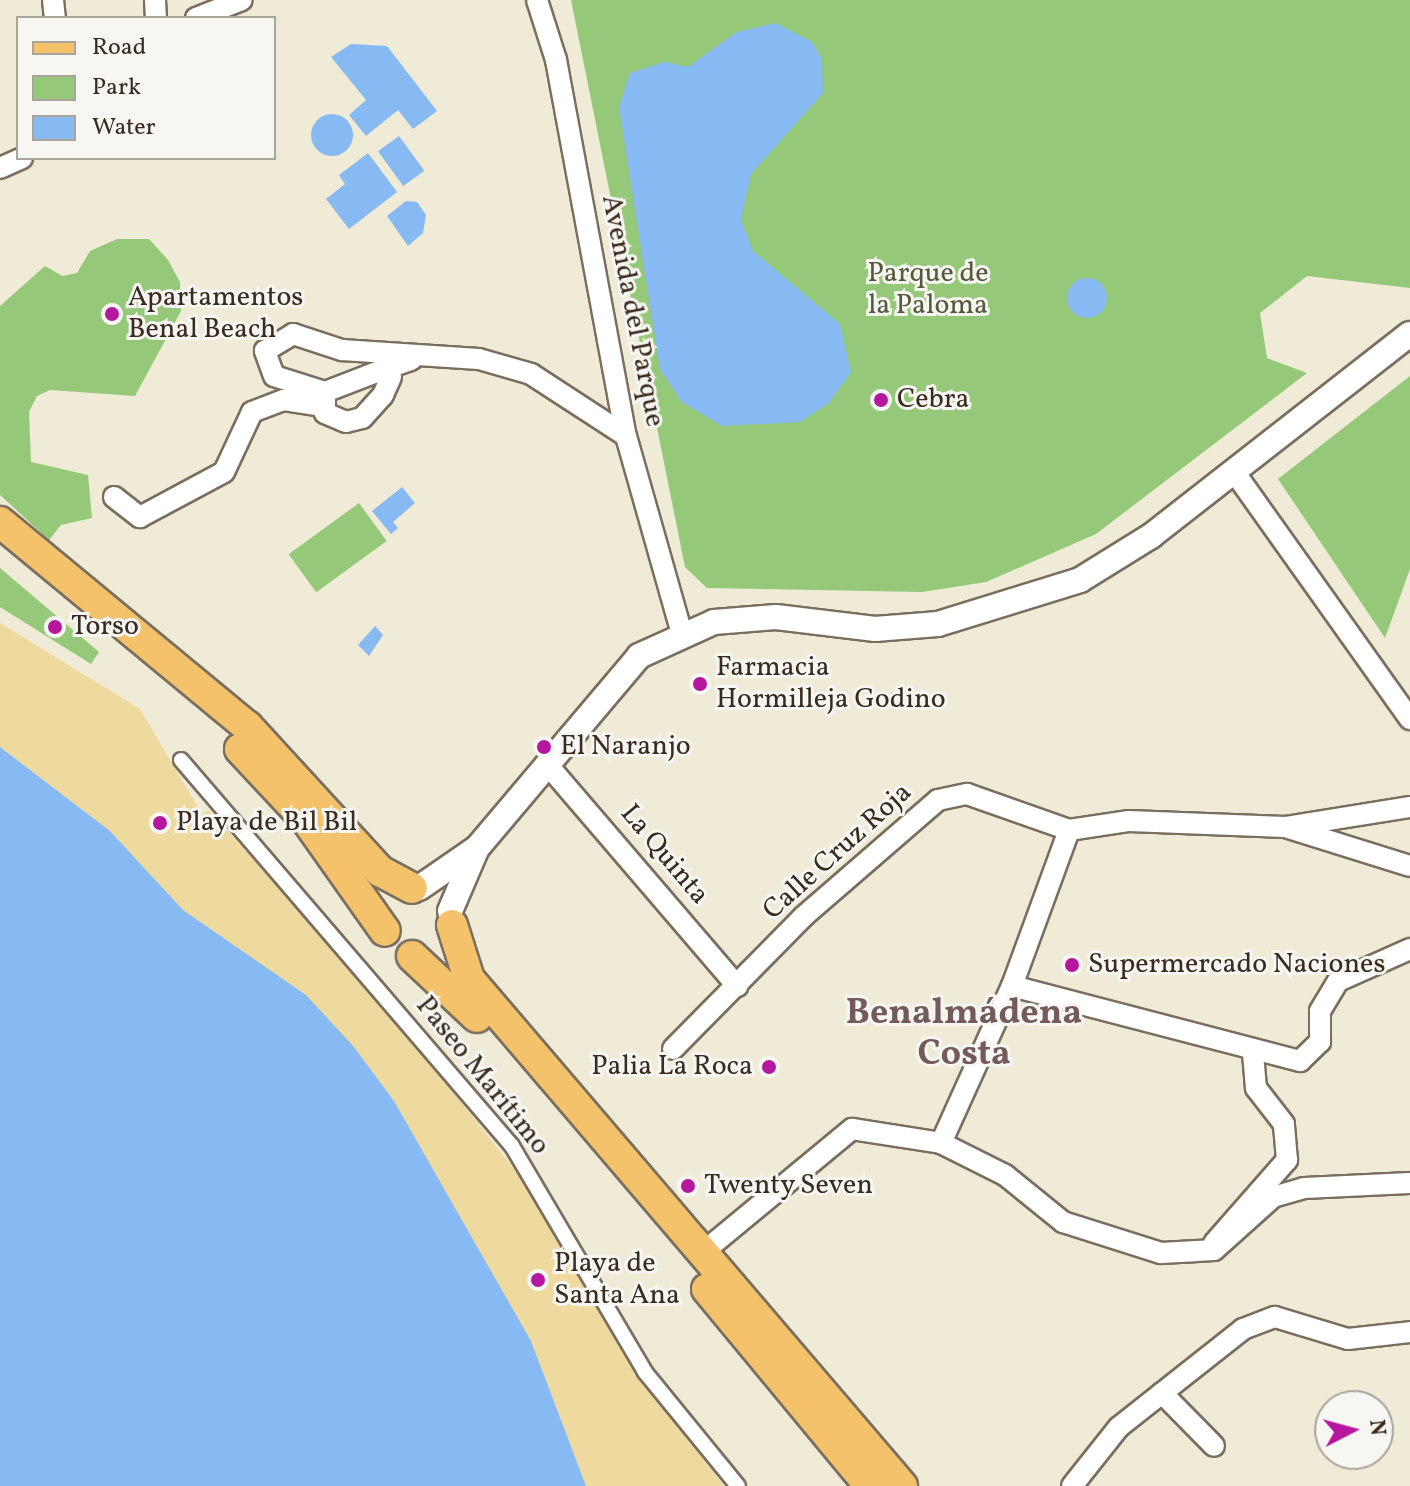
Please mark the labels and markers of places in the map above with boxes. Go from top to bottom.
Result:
place label: Apartamentos Benal Beach [128,281,303,347]
marker: Apartamentos Benal Beach [103,305,121,323]
place label: Cebra [897,383,970,417]
marker: Cebra [872,391,890,409]
place label: Torso [71,610,139,644]
marker: Torso [46,618,64,636]
place label: Farmacia Hormilleja Godino [716,651,946,717]
marker: Farmacia Hormilleja Godino [691,675,709,693]
place label: El Naranjo [560,730,691,764]
marker: El Naranjo [535,738,553,756]
place label: Playa de Bil Bil [176,806,357,840]
marker: Playa de Bil Bil [151,814,169,832]
place label: Supermercado Naciones [1088,948,1385,982]
marker: Supermercado Naciones [1063,956,1081,974]
place label: Palia La Roca [591,1050,753,1084]
marker: Palia La Roca [760,1058,778,1076]
place label: Twenty Seven [704,1169,874,1203]
marker: Twenty Seven [679,1177,697,1195]
place label: Playa de Santa Ana [554,1247,680,1313]
marker: Playa de Santa Ana [529,1271,547,1289]

